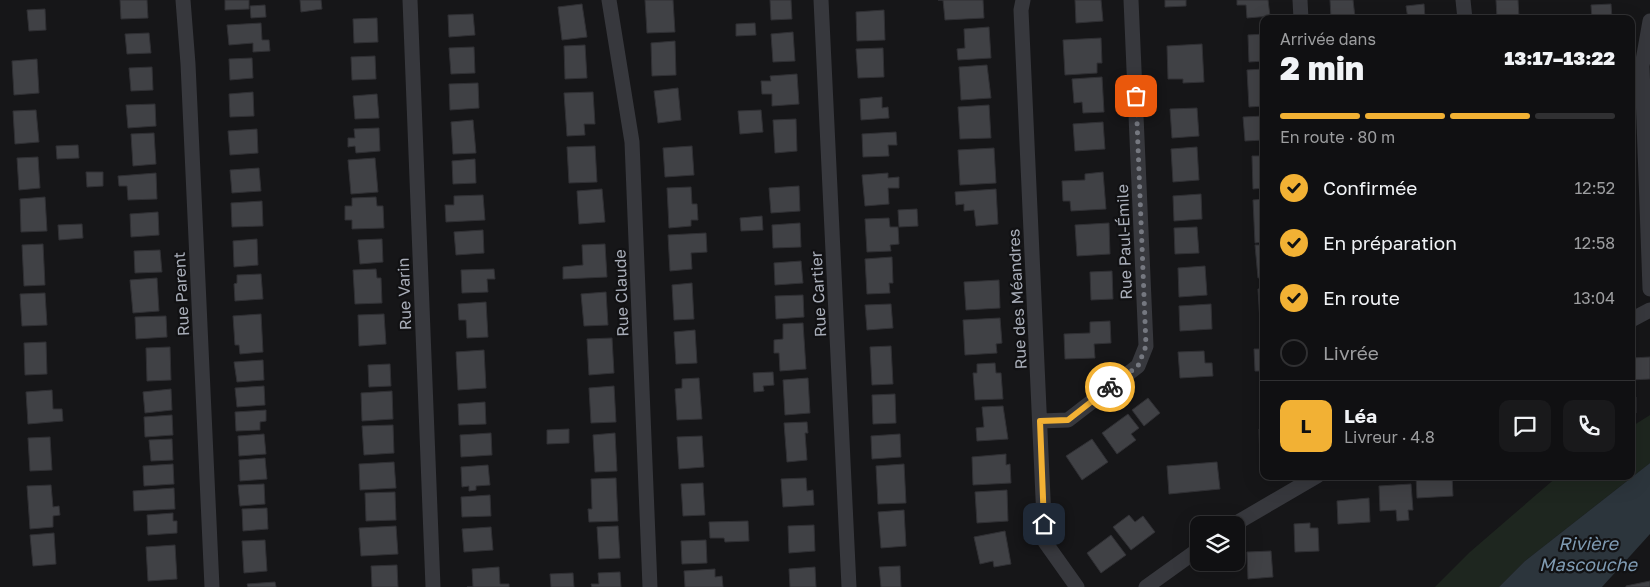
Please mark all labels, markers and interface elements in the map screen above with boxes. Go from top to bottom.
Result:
text: Arrivée dans [1280,29,1376,49]
text: 13:17–13:22 [1504,46,1615,69]
text: 2 min [1280,49,1364,87]
pin [1115,75,1157,117]
icon: bag [1122,82,1150,110]
text: En route · 80 m [1280,127,1395,147]
icon: check [1280,174,1308,202]
text: Confirmée [1323,176,1417,199]
text: 12:52 [1575,178,1615,198]
street label: Rue Paul-Émile [1112,184,1136,300]
street label: Rue des Méandres [1003,228,1031,370]
icon: check [1280,229,1308,257]
text: En préparation [1323,231,1457,254]
text: 12:58 [1574,233,1615,253]
street label: Rue Claude [609,249,633,337]
street label: Rue Cartier [806,250,830,338]
street label: Rue Parent [169,251,193,337]
street label: Rue Varin [393,257,415,331]
icon: check [1280,284,1308,312]
text: En route [1323,286,1400,309]
text: 13:04 [1573,288,1615,308]
text: Livrée [1323,341,1379,364]
courier [1085,362,1135,412]
icon: bike [1096,373,1124,401]
button: chat [1499,400,1551,452]
button: phone [1563,400,1615,452]
text: Léa [1344,404,1377,427]
text: L [1301,414,1311,437]
text: Livreur · 4.8 [1344,427,1435,447]
pin [1023,503,1065,545]
icon: home [1030,510,1058,538]
map controls [1190,516,1245,571]
button: layers [1190,516,1245,571]
water label: Rivière Mascouche [1539,532,1639,575]

